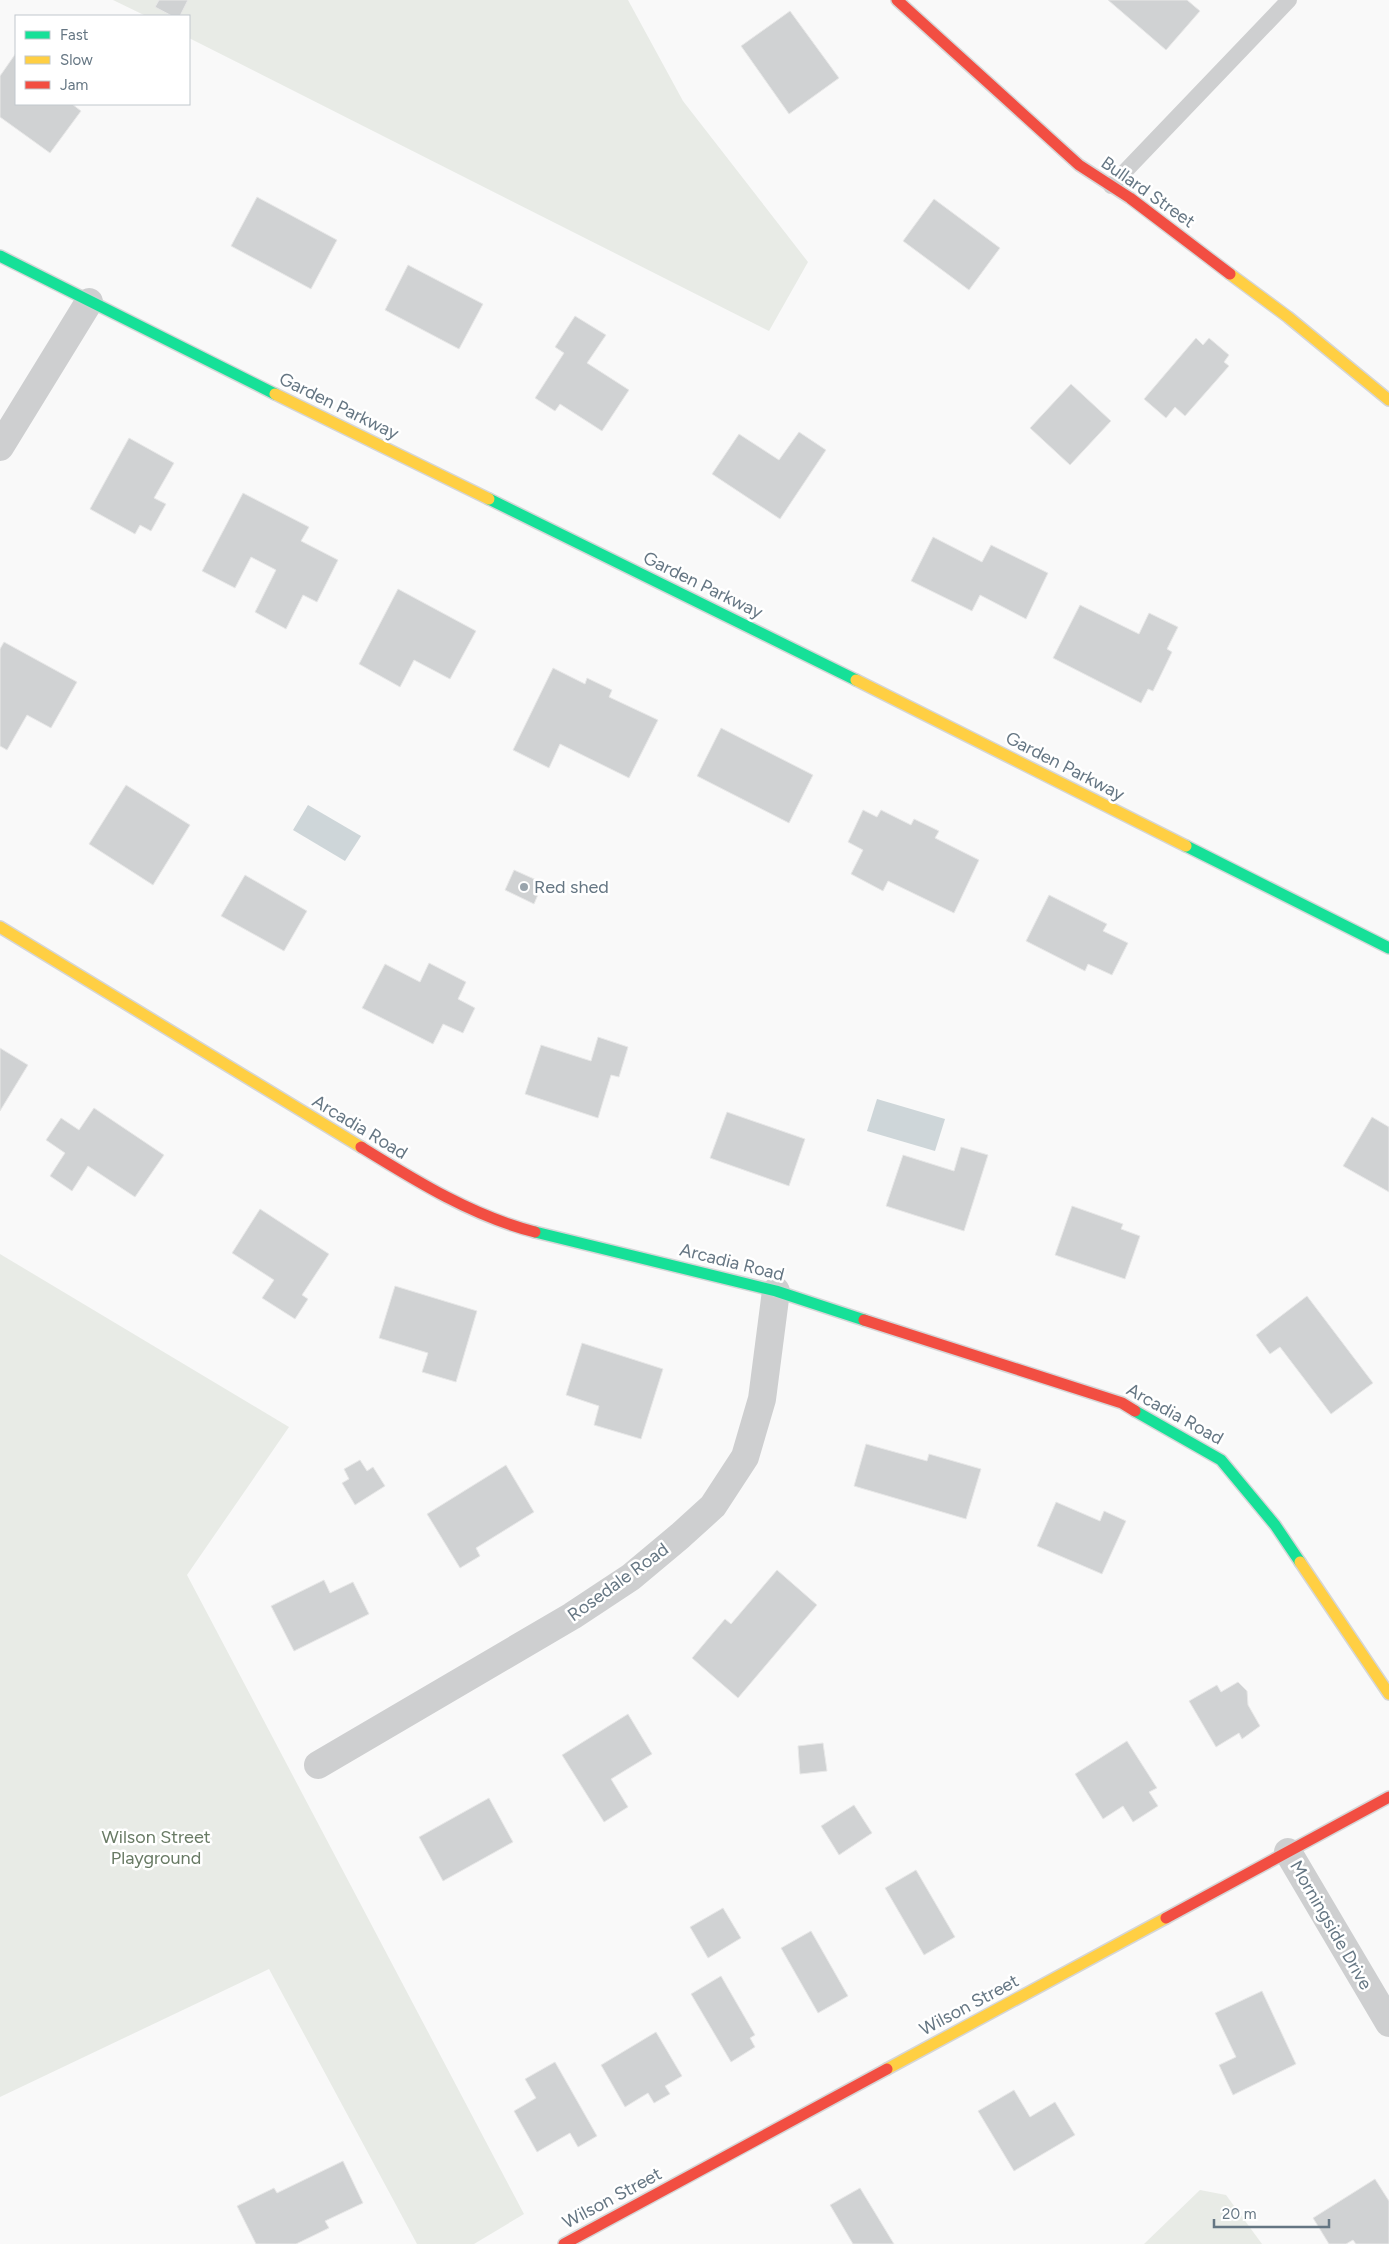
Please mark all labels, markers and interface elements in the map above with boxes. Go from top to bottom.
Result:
legend [15,15,190,105]
text: Fast [60,26,89,44]
text: Slow [60,51,93,69]
text: Jam [60,76,88,94]
street label: Bullard Street [1097,152,1199,233]
street label: Garden Parkway [276,368,403,445]
street label: Garden Parkway [640,547,767,624]
street label: Garden Parkway [1002,727,1129,806]
place label: Red shed [534,876,609,898]
marker: Red shed [518,881,530,893]
street label: Arcadia Road [308,1090,412,1164]
street label: Arcadia Road [677,1238,787,1286]
street label: Arcadia Road [1123,1378,1227,1450]
street label: Rosedale Road [563,1538,673,1626]
park label: Wilson Street Playground [101,1826,211,1869]
street label: Morningside Drive [1285,1856,1377,1994]
street label: Wilson Street [916,1970,1023,2040]
street label: Wilson Street [559,2163,666,2233]
scale bar [1214,2196,1329,2228]
text: 20 m [1222,2205,1256,2223]

